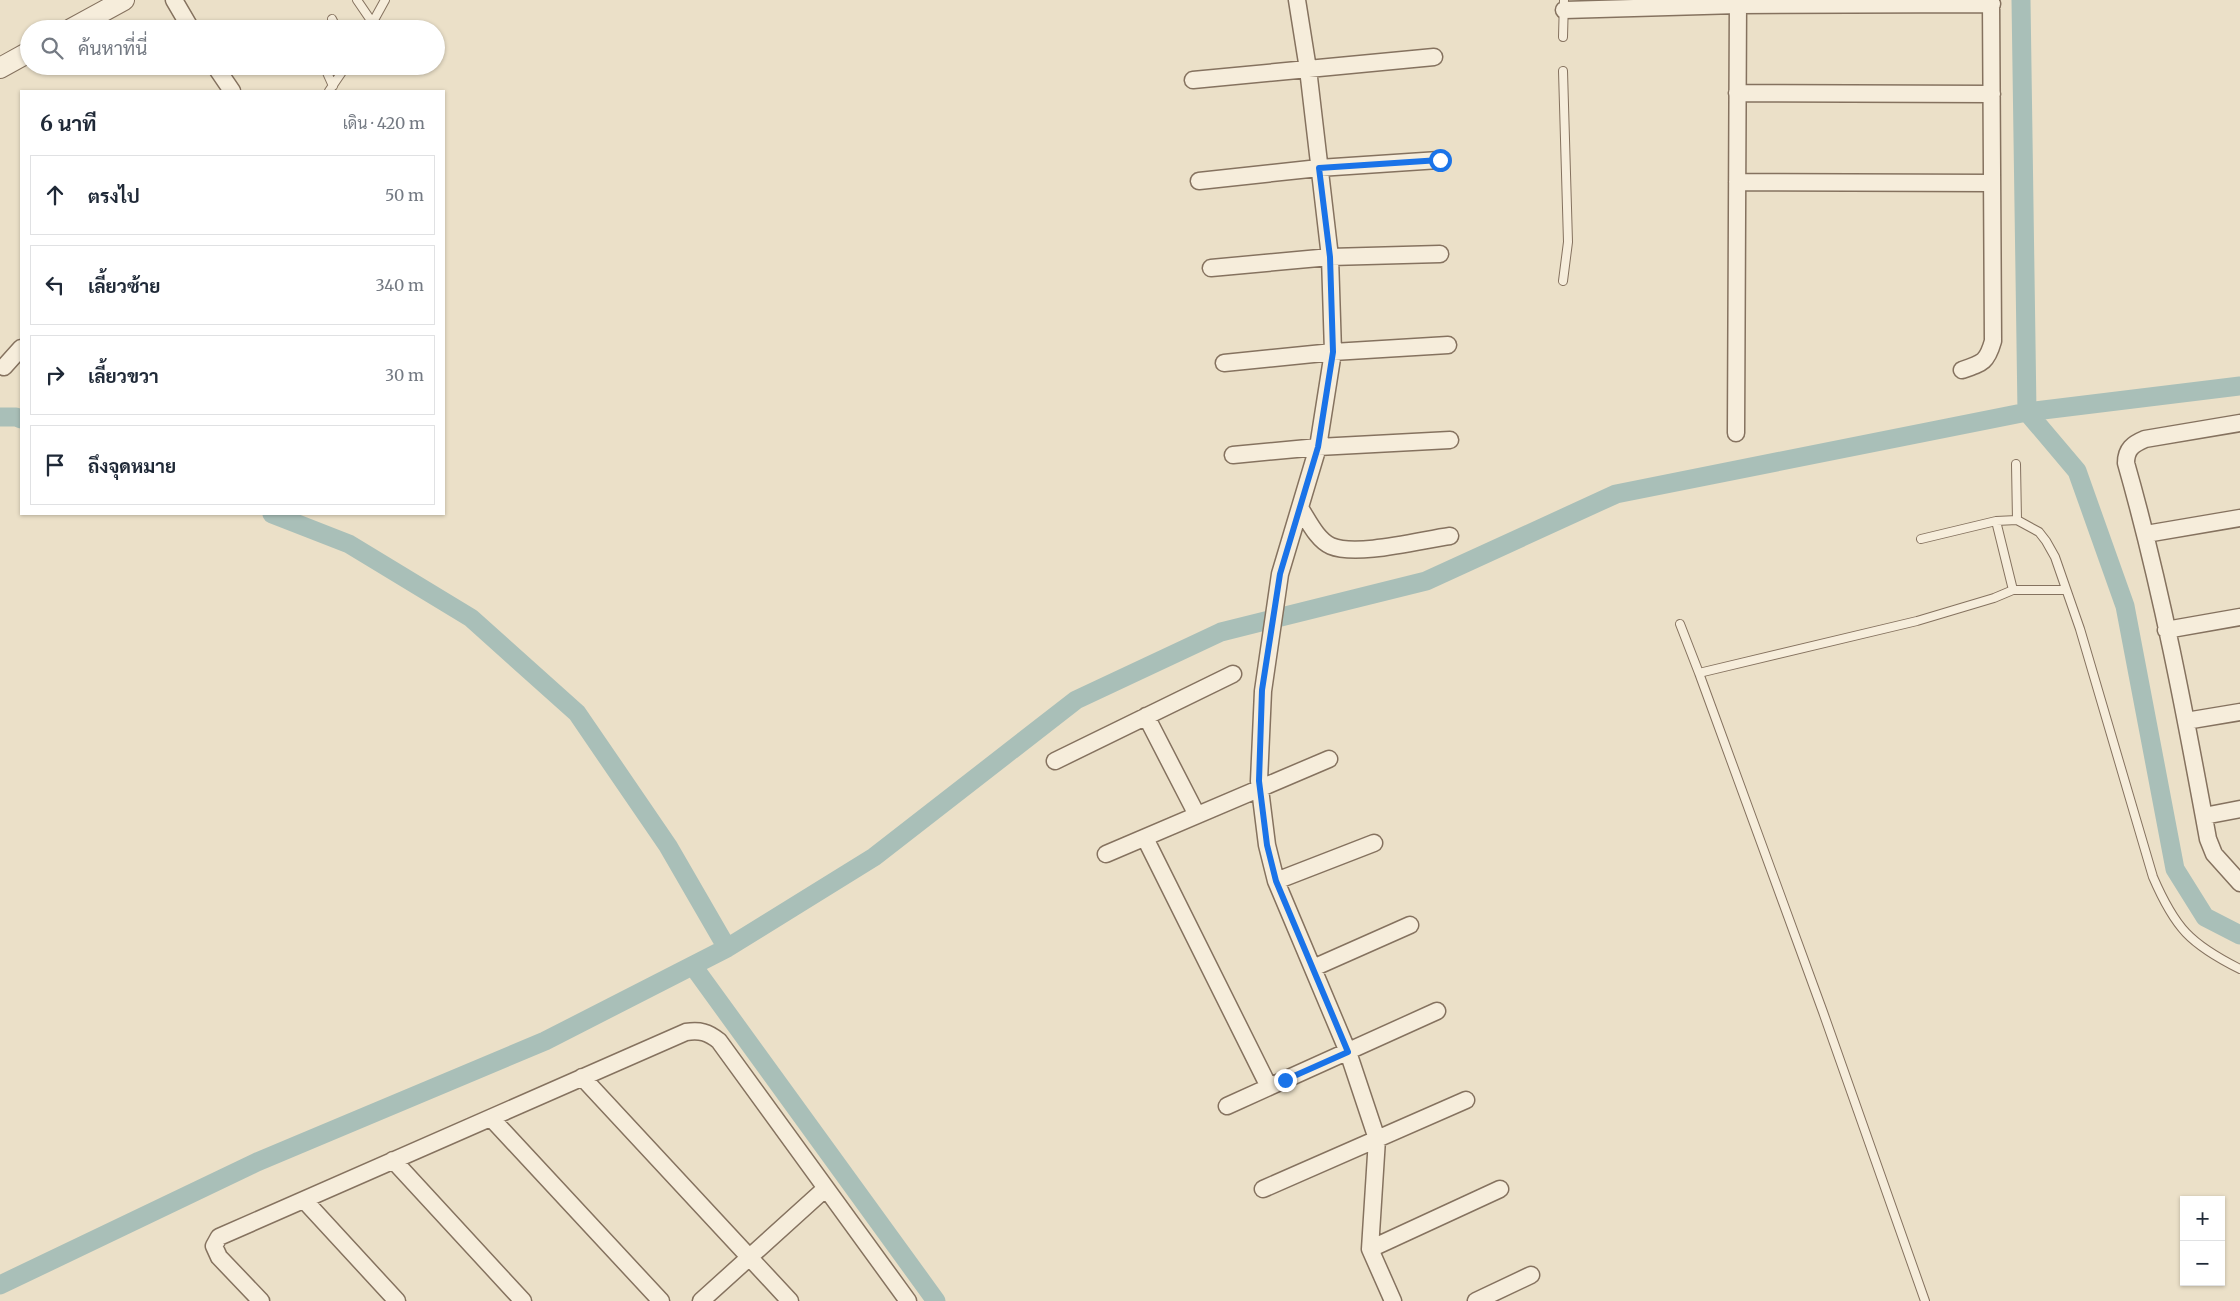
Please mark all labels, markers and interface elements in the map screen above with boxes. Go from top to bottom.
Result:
search box [20,20,445,75]
icon: search [38,34,66,62]
text: ค้นหาที่นี่ [78,36,147,60]
text: 6 นาที [40,110,97,137]
text: เดิน · 420 m [343,113,425,133]
route start [1429,149,1452,172]
icon: ahead [41,181,69,209]
text: ตรงไป [88,184,140,208]
text: 50 m [385,185,424,205]
icon: left [41,271,69,299]
text: เลี้ยวซ้าย [88,274,160,298]
text: 340 m [375,275,424,295]
icon: right [41,361,69,389]
text: เลี้ยวขวา [88,364,159,388]
text: 30 m [385,365,424,385]
icon: arrive [41,451,69,479]
text: ถึงจุดหมาย [88,454,176,478]
route end [1274,1069,1297,1092]
map controls [2180,1196,2225,1286]
button: + [2180,1196,2225,1241]
button: − [2180,1241,2225,1286]

